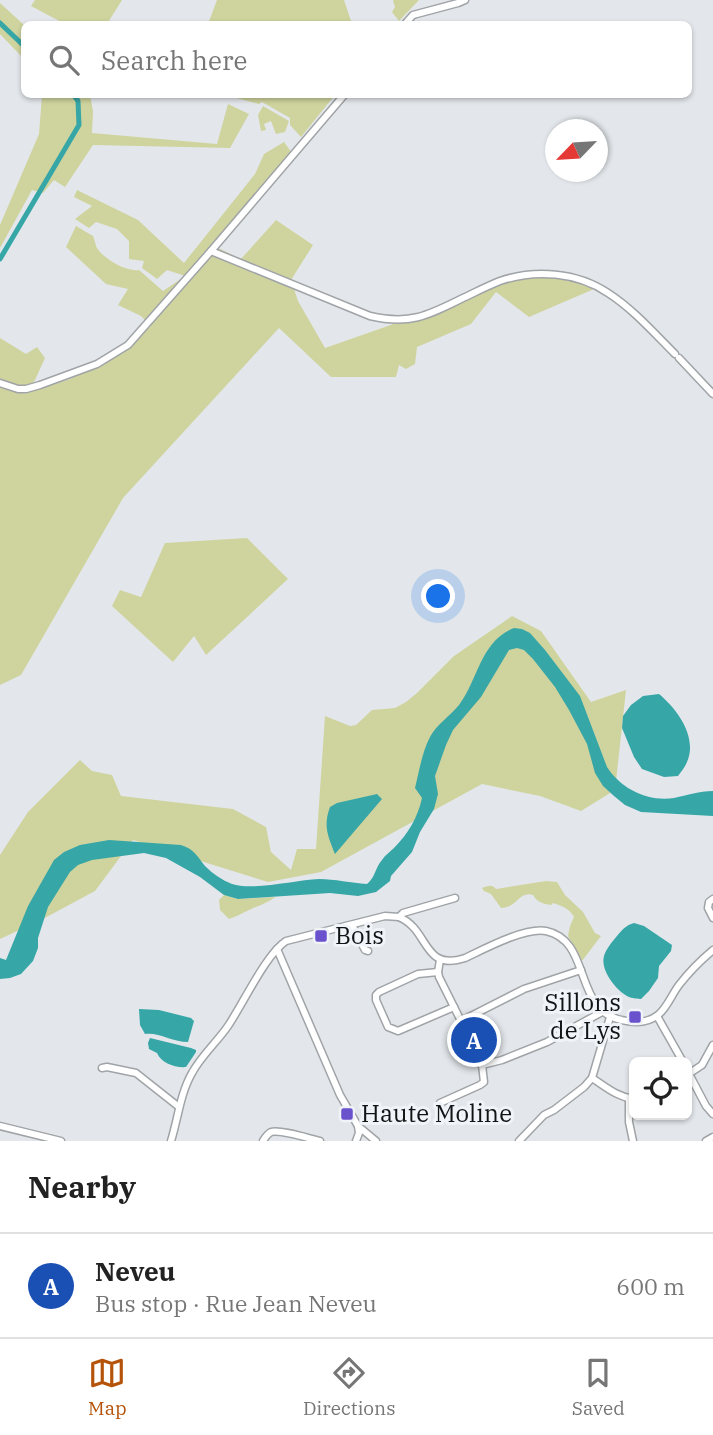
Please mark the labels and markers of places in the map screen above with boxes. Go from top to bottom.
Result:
place label: Bois [335,919,384,951]
marker: Bois [313,928,329,944]
place label: Sillons de Lys [544,986,621,1046]
marker: Sillons de Lys [627,1009,643,1025]
pin: A [451,1014,497,1066]
place label: Haute Moline [361,1097,512,1129]
marker: Haute Moline [339,1106,355,1122]

